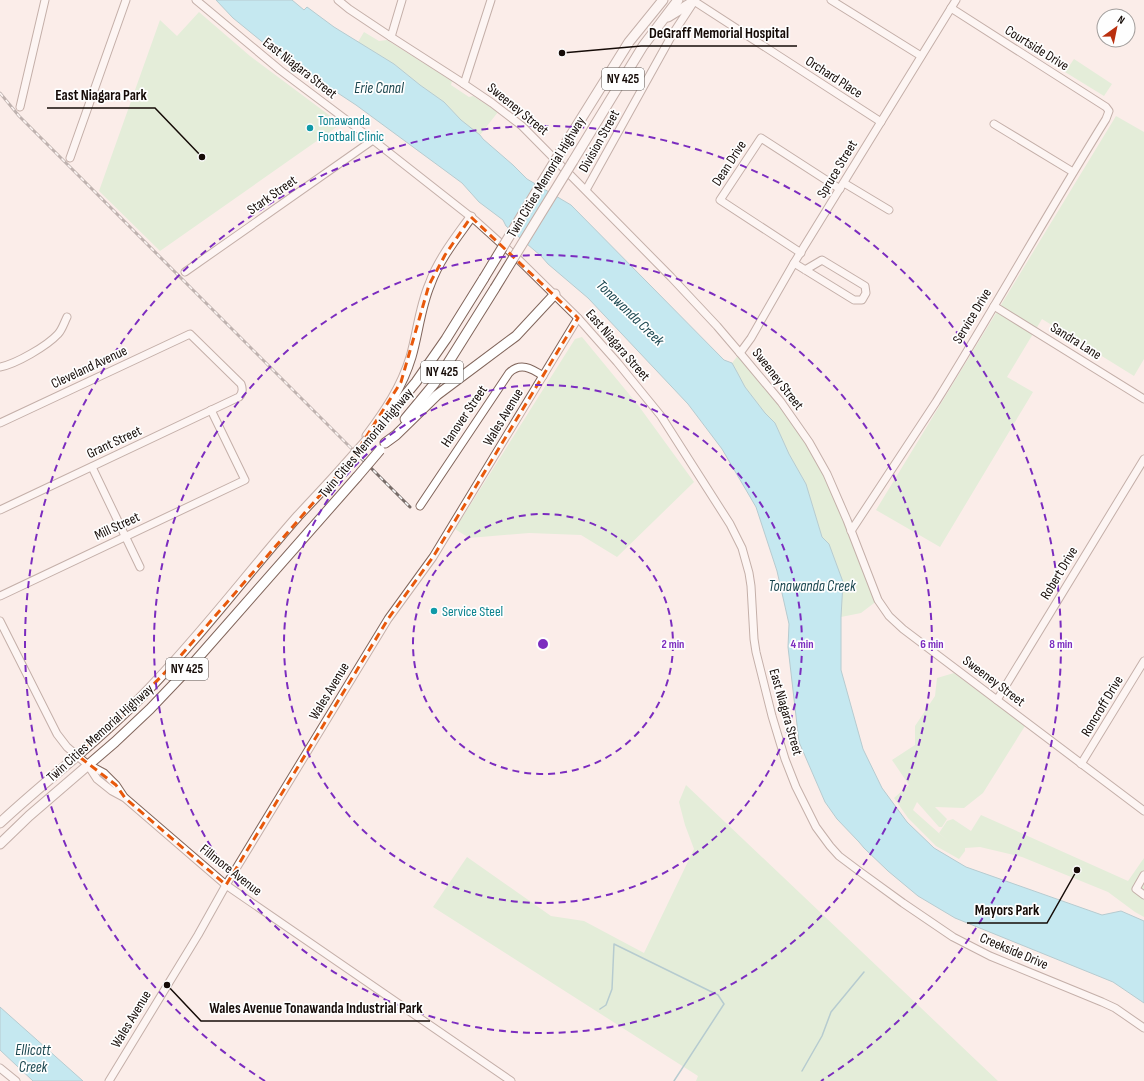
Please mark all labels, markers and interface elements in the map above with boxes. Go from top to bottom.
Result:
north arrow [1096,8,1136,48]
text: N [1115,13,1127,27]
callout: DeGraff Memorial Hospital [641,19,797,46]
street label: Courtside Drive [1002,22,1072,74]
text: DeGraff Memorial Hospital [649,24,789,43]
street label: East Niagara Street [260,34,340,102]
street label: Orchard Place [802,52,866,102]
road number: NY 425 [602,68,644,90]
water label: Erie Canal [354,79,405,98]
street label: Sweeney Street [484,79,552,139]
callout: East Niagara Park [47,81,155,108]
text: East Niagara Park [55,86,148,105]
street label: Division Street [575,107,623,175]
place label: Tonawanda Football Clinic [318,112,384,145]
street label: Twin Cities Memorial Highway [503,113,589,241]
marker: Tonawanda Football Clinic [305,123,315,133]
street label: Dean Drive [708,137,750,189]
street label: Spruce Street [813,137,861,201]
street label: Stark Street [244,172,300,218]
water label: Tonawanda Creek [592,276,668,350]
street label: Service Drive [949,285,995,347]
street label: East Niagara Street [582,306,654,384]
street label: Sandra Lane [1047,319,1105,363]
street label: Cleveland Avenue [48,342,130,392]
street label: Sweeney Street [749,345,807,413]
road number: NY 425 [421,361,463,383]
street label: Hanover Street [437,382,491,450]
street label: Twin Cities Memorial Highway [315,384,417,501]
street label: Wales Avenue [479,385,527,449]
street label: Grant Street [84,422,144,462]
street label: Mill Street [92,508,142,544]
street label: Robert Drive [1037,543,1081,603]
water label: Tonawanda Creek [768,577,856,596]
place label: Service Steel [442,603,503,620]
marker: Service Steel [429,606,439,616]
centre of rings [536,637,550,651]
text: 2 min [662,637,684,652]
text: 4 min [790,637,814,652]
text: 6 min [920,637,944,652]
text: 8 min [1049,637,1073,652]
street label: Sweeney Street [959,652,1029,710]
road number: NY 425 [166,658,208,680]
street label: Wales Avenue [305,659,353,723]
street label: East Niagara Street [766,667,806,757]
street label: Roncroff Drive [1077,673,1127,739]
street label: Twin Cities Memorial Highway [43,680,157,786]
street label: Fillmore Avenue [197,841,265,899]
callout: Mayors Park [967,896,1047,923]
text: Mayors Park [975,901,1040,920]
street label: Creekside Drive [977,929,1051,973]
street label: Wales Avenue [107,987,155,1051]
callout: Wales Avenue Tonawanda Industrial Park [201,994,430,1021]
text: Wales Avenue Tonawanda Industrial Park [209,999,423,1018]
water label: Ellicott Creek [15,1041,51,1077]

